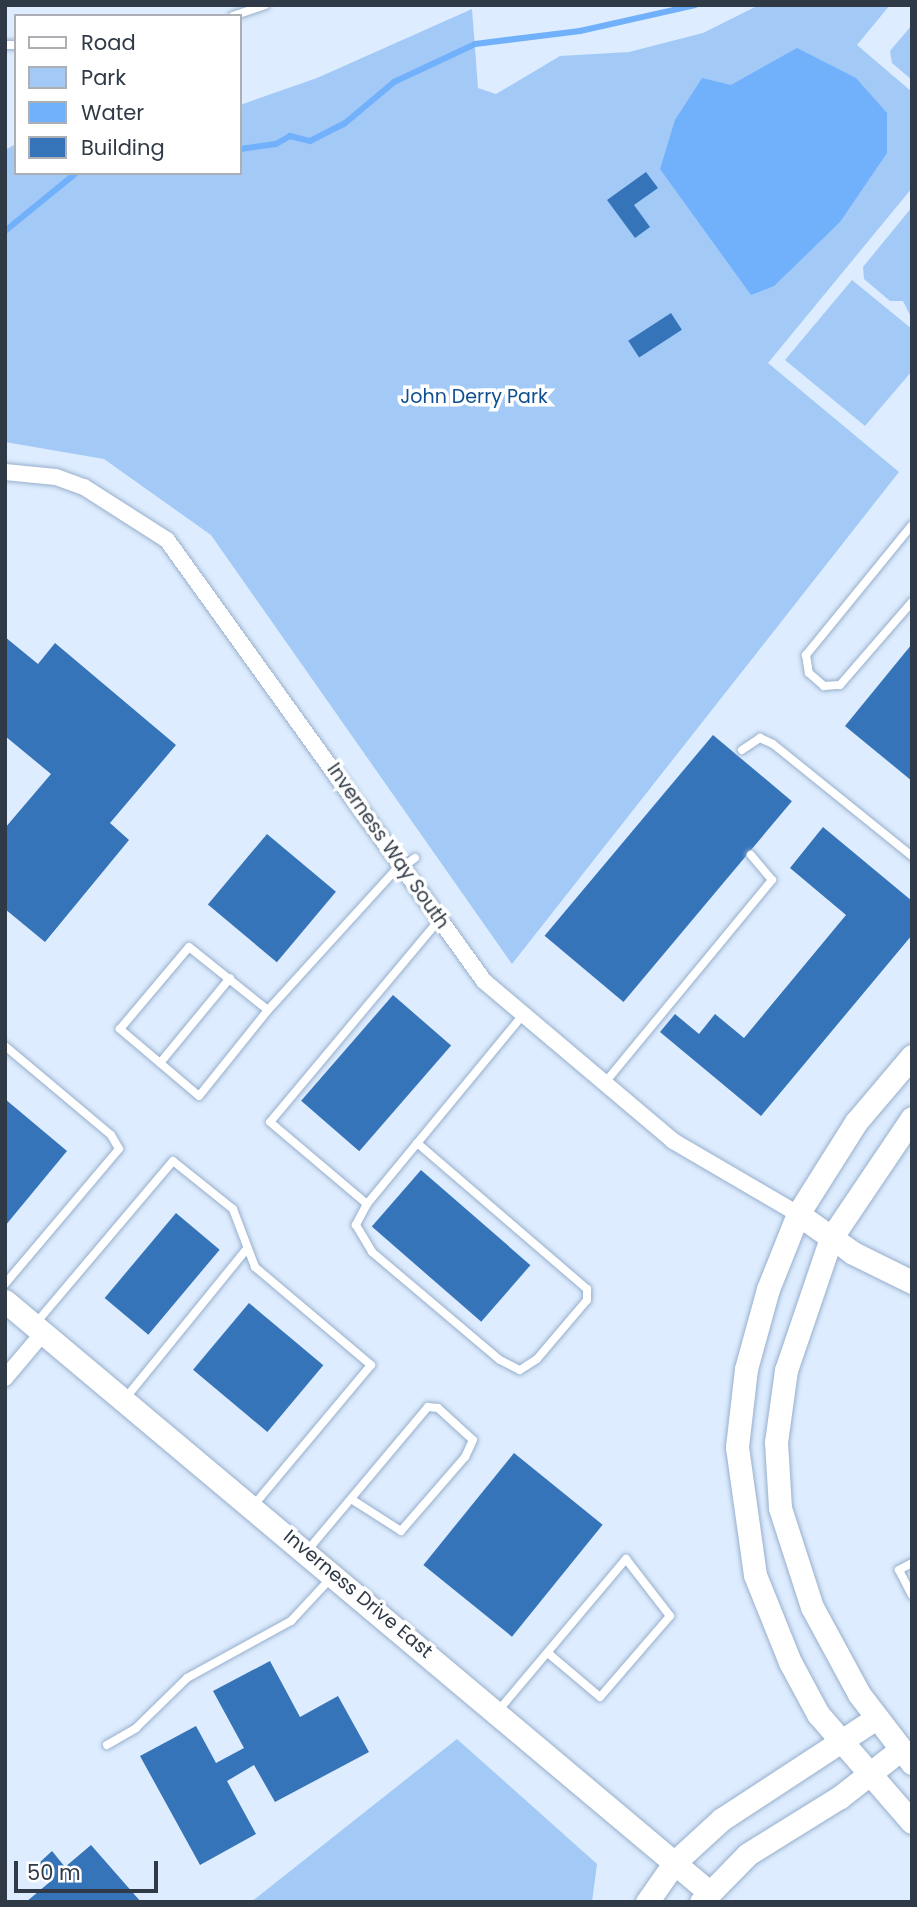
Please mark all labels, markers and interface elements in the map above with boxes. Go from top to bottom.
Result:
legend [14,14,242,175]
text: Road [81,28,136,57]
text: Park [81,63,126,92]
text: Water [81,98,144,127]
text: Building [81,133,165,162]
park label: John Derry Park [400,386,548,408]
street label: Inverness Way South [322,759,454,933]
street label: Inverness Drive East [279,1525,437,1663]
scale bar [18,1848,161,1892]
text: 50 m [27,1858,81,1887]

